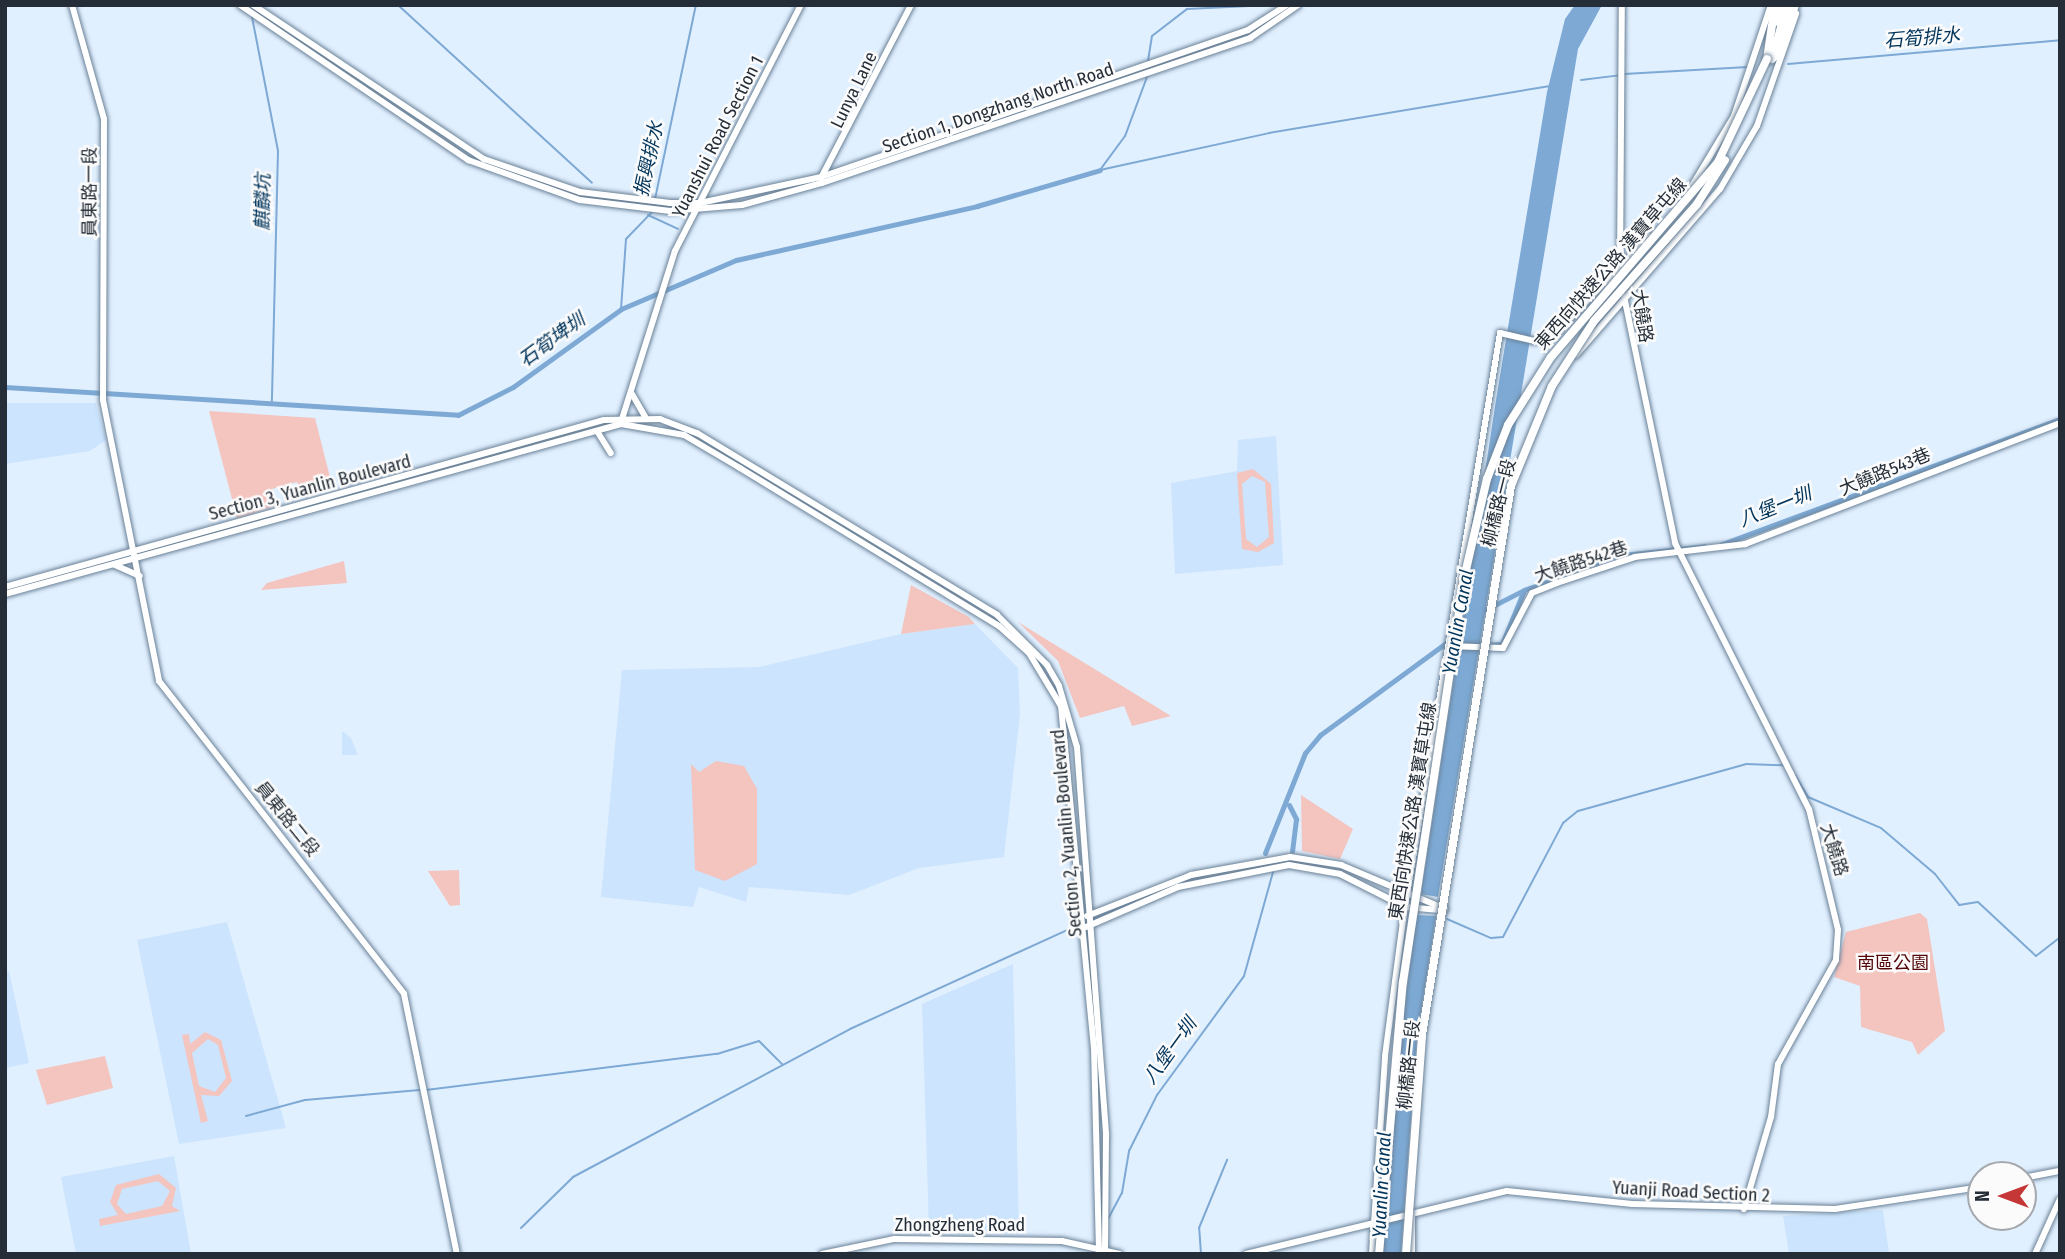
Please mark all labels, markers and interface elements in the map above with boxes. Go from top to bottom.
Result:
water label: 石筍排水 [1883,23,1961,53]
street label: Lunya Lane [826,48,882,132]
street label: Yuanshui Road Section 1 [668,52,768,222]
street label: Section 1, Dongzhang North Road [880,58,1116,158]
water label: 振興排水 [630,119,668,199]
street label: 員東路一段 [79,147,101,237]
water label: 麒麟坑 [251,173,275,231]
street label: 東西向快速公路 漢寶草屯線 [1531,174,1691,354]
street label: 大饒路 [1627,288,1657,344]
water label: 石筍埤圳 [515,308,589,372]
street label: 大饒路543巷 [1836,444,1934,500]
street label: Section 3, Yuanlin Boulevard [207,451,413,525]
street label: 柳橋路一段 [1478,457,1520,549]
water label: 八堡一圳 [1735,482,1815,532]
street label: 大饒路542巷 [1532,537,1630,587]
water label: Yuanlin Canal [1438,568,1478,676]
street label: 東西向快速公路 漢寶草屯線 [1385,701,1441,921]
street label: Section 2, Yuanlin Boulevard [1047,728,1087,938]
street label: 員東路二段 [250,777,324,861]
street label: 大饒路 [1816,821,1852,879]
park label: 南區公園 [1857,952,1929,974]
water label: 八堡一圳 [1138,1014,1202,1088]
street label: 柳橋路一段 [1394,1019,1424,1111]
water label: Yuanlin Canal [1368,1131,1396,1239]
north arrow [1967,1161,2037,1231]
street label: Yuanji Road Section 2 [1612,1177,1770,1207]
text: N [1971,1190,1994,1202]
street label: Zhongzheng Road [895,1214,1025,1236]

